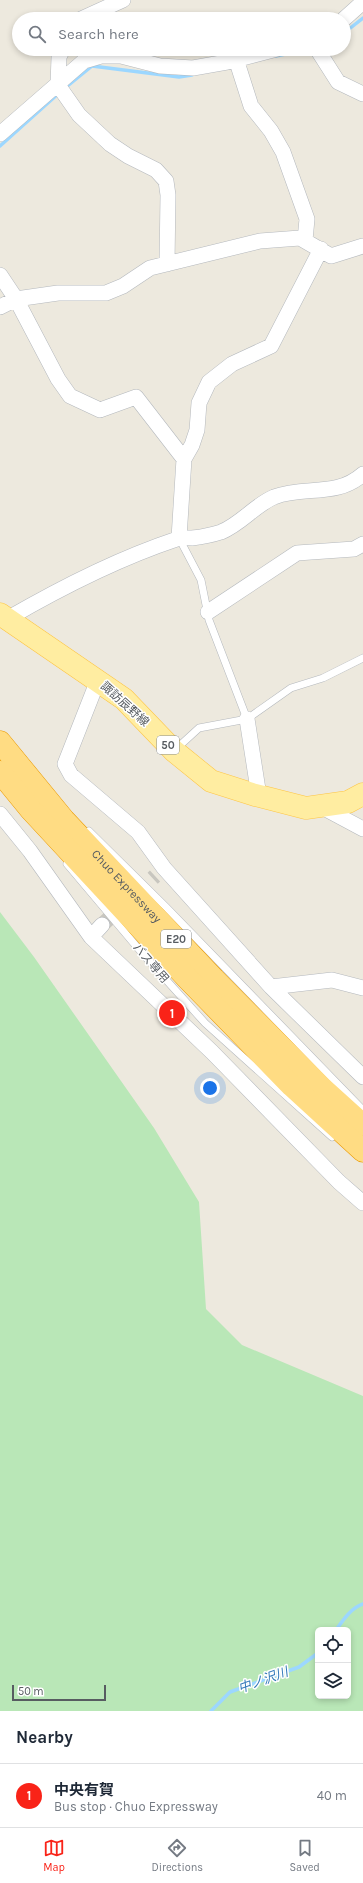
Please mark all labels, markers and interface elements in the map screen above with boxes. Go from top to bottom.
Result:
search box [12,12,351,56]
icon: search [26,23,48,45]
text: Search here [58,25,139,43]
street label: 諏訪辰野線 [98,679,152,729]
road number: 50 [157,736,179,754]
street label: Chuo Expressway [89,847,165,926]
road number: E20 [161,930,191,948]
street label: バス専用 [130,940,172,986]
pin: 1 [159,998,185,1028]
your location [200,1078,220,1098]
map controls [315,1627,351,1699]
button: locate [315,1627,351,1663]
water label: 中ノ沢川 [236,1663,292,1696]
button: layers [315,1663,351,1699]
scale bar [12,1683,106,1702]
text: 50 m [18,1685,44,1698]
text: Nearby [16,1727,73,1747]
text: 中央有賀 [54,1781,114,1799]
text: 1 [27,1788,31,1803]
text: 40 m [317,1788,347,1803]
text: Bus stop · Chuo Expressway [54,1799,218,1814]
tab: Map [43,1837,65,1874]
tab: Directions [151,1837,203,1874]
tab: Saved [289,1837,320,1874]

